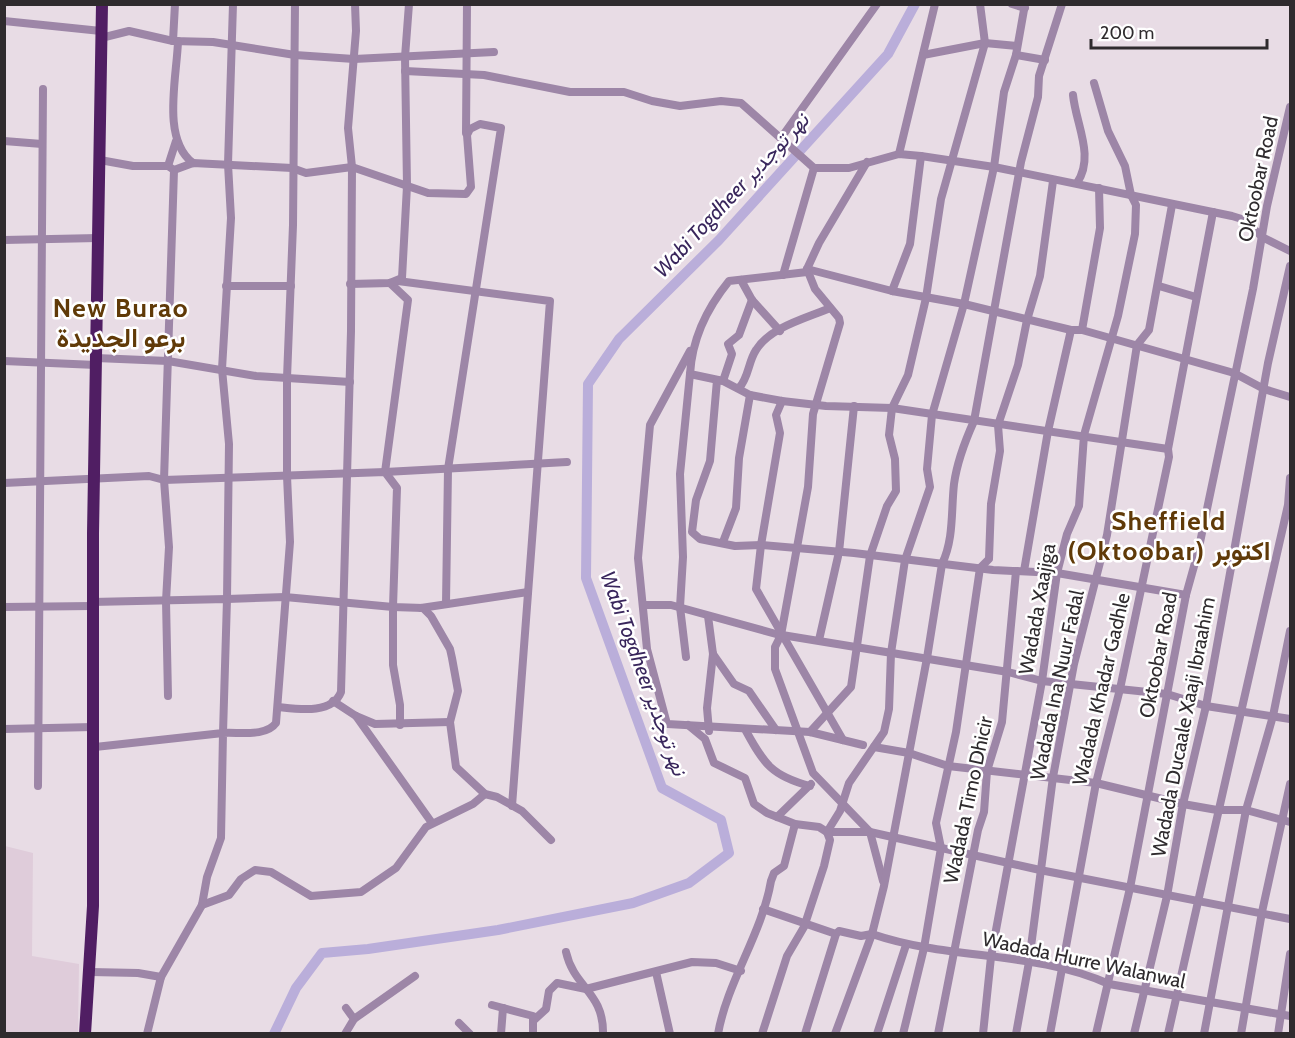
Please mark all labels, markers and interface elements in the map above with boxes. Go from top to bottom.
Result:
scale bar [1091,12,1266,50]
text: 200 m [1100,22,1154,44]
water label: Wabi Togdheer نهر توجدير [648,107,815,283]
street label: Oktoobar Road [1233,114,1283,244]
district label: New Burao برعو الجديدة [53,292,189,354]
district label: Sheffield (Oktoobar) اكتوبر [1067,505,1271,567]
street label: Wadada Xaajiga [1014,541,1060,676]
water label: Wabi Togdheer نهر توجدير [594,567,693,780]
street label: Wadada Ina Nuur Fadal [1025,587,1089,782]
street label: Wadada Khadar Gadhle [1067,590,1135,788]
street label: Oktoobar Road [1134,590,1182,720]
street label: Wadada Ducaale Xaaji Ibraahim [1146,595,1220,859]
street label: Wadada Timo Dhicir [939,713,998,886]
street label: Wadada Hurre Walanwal [980,927,1188,993]

